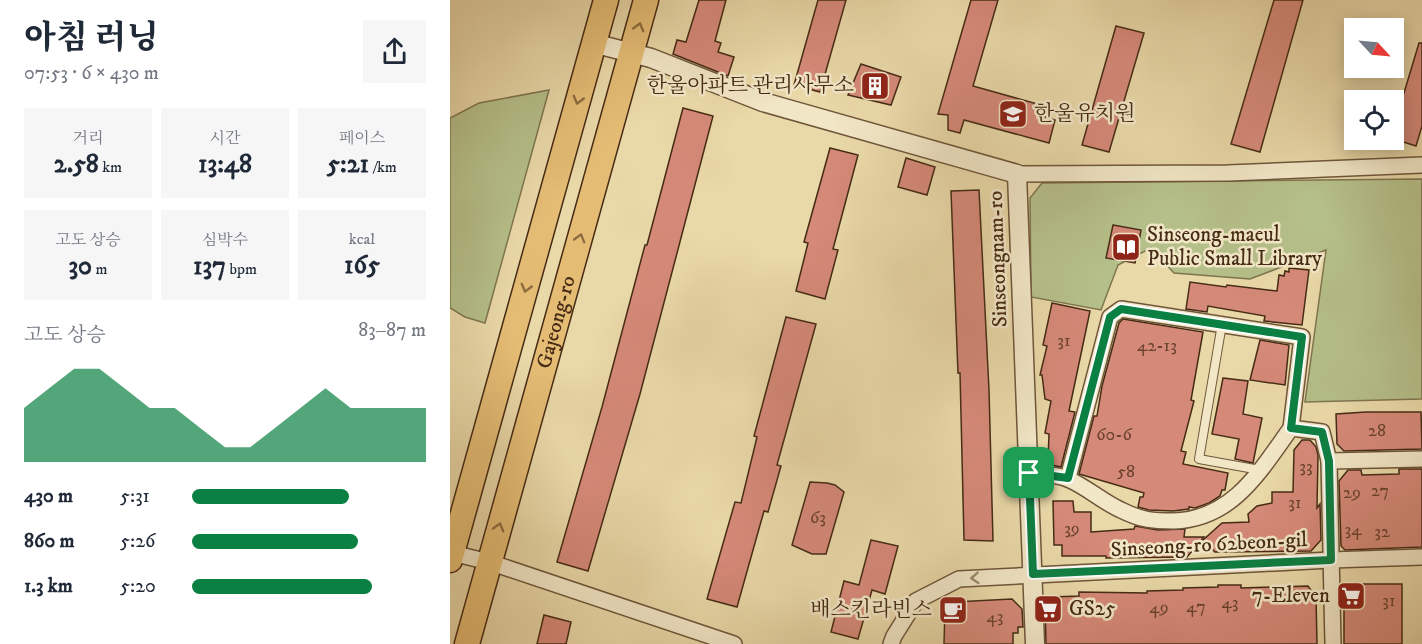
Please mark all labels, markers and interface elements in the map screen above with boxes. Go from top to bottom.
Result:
text: 아침 러닝 [24,18,159,59]
north arrow [1344,18,1404,78]
map controls [1344,18,1404,150]
button: share [363,20,426,83]
one-way arrow [632,22,644,33]
text: 07:53 · 6 × 430 m [24,61,159,86]
building icon: 한울아파트 관리사무소 [859,70,891,102]
place label: 한울아파트 관리사무소 [647,73,854,99]
button: locate [1344,90,1404,150]
one-way arrow [572,94,585,104]
school or university icon: 한울유치원 [997,98,1029,130]
place label: 한울유치원 [1034,101,1135,127]
text: 거리 [73,128,103,148]
text: 시간 [210,128,240,148]
text: 페이스 [339,128,385,148]
text: 2.58 [54,148,99,181]
text: 13:48 [198,148,252,181]
text: 5:21 [327,148,369,181]
text: km [99,157,122,177]
text: /km [369,157,397,177]
street label: Sinseongnam-ro [983,190,1013,328]
place label: Sinseong-maeul Public Small Library [1147,222,1323,272]
text: kcal [349,229,375,249]
text: 고도 상승 [55,230,121,250]
text: 심박수 [202,230,248,250]
library icon: Sinseong-maeul Public Small Library [1110,231,1142,263]
one-way arrow [573,233,585,244]
text: 165 [344,249,380,282]
text: 30 [68,250,92,283]
text: 137 [193,250,226,283]
text: m [92,259,108,279]
text: bpm [226,259,257,279]
street label: Gajeong-ro [531,273,582,372]
one-way arrow [520,282,533,292]
text: 83–87 m [358,318,426,343]
text: 고도 상승 [24,323,106,348]
house number: 31 [1057,330,1071,352]
house number: 42-13 [1137,335,1177,357]
house number: 28 [1368,420,1386,442]
house number: 60-6 [1096,424,1132,446]
pin [1003,447,1054,498]
icon: arrive [1012,456,1045,489]
house number: 33 [1299,456,1313,478]
house number: 58 [1117,461,1135,483]
house number: 27 [1371,480,1389,502]
house number: 29 [1343,482,1361,504]
text: 430 m [24,484,73,509]
text: 5:31 [120,484,150,509]
house number: 31 [1288,492,1302,514]
house number: 63 [810,507,826,529]
house number: 39 [1064,518,1080,540]
house number: 34 [1344,519,1362,541]
house number: 32 [1374,521,1390,543]
one-way arrow [492,522,504,533]
street label: Sinseong-ro 62beon-gil [1110,527,1309,563]
text: 860 m [24,529,75,554]
text: 5:26 [120,529,155,554]
one-way arrow [970,571,979,584]
text: 1.3 km [24,574,73,599]
text: 5:20 [120,574,156,599]
supermarket icon: 7-Eleven [1335,580,1367,612]
place label: 7-Eleven [1252,583,1330,609]
house number: 31 [1382,590,1396,612]
house number: 43 [1221,592,1239,614]
supermarket icon: GS25 [1032,593,1064,625]
cafe icon: 배스킨라빈스 [937,594,969,626]
place label: GS25 [1069,596,1115,622]
house number: 47 [1186,596,1206,618]
place label: 배스킨라빈스 [810,597,932,623]
house number: 49 [1149,597,1169,619]
house number: 43 [986,606,1004,628]

